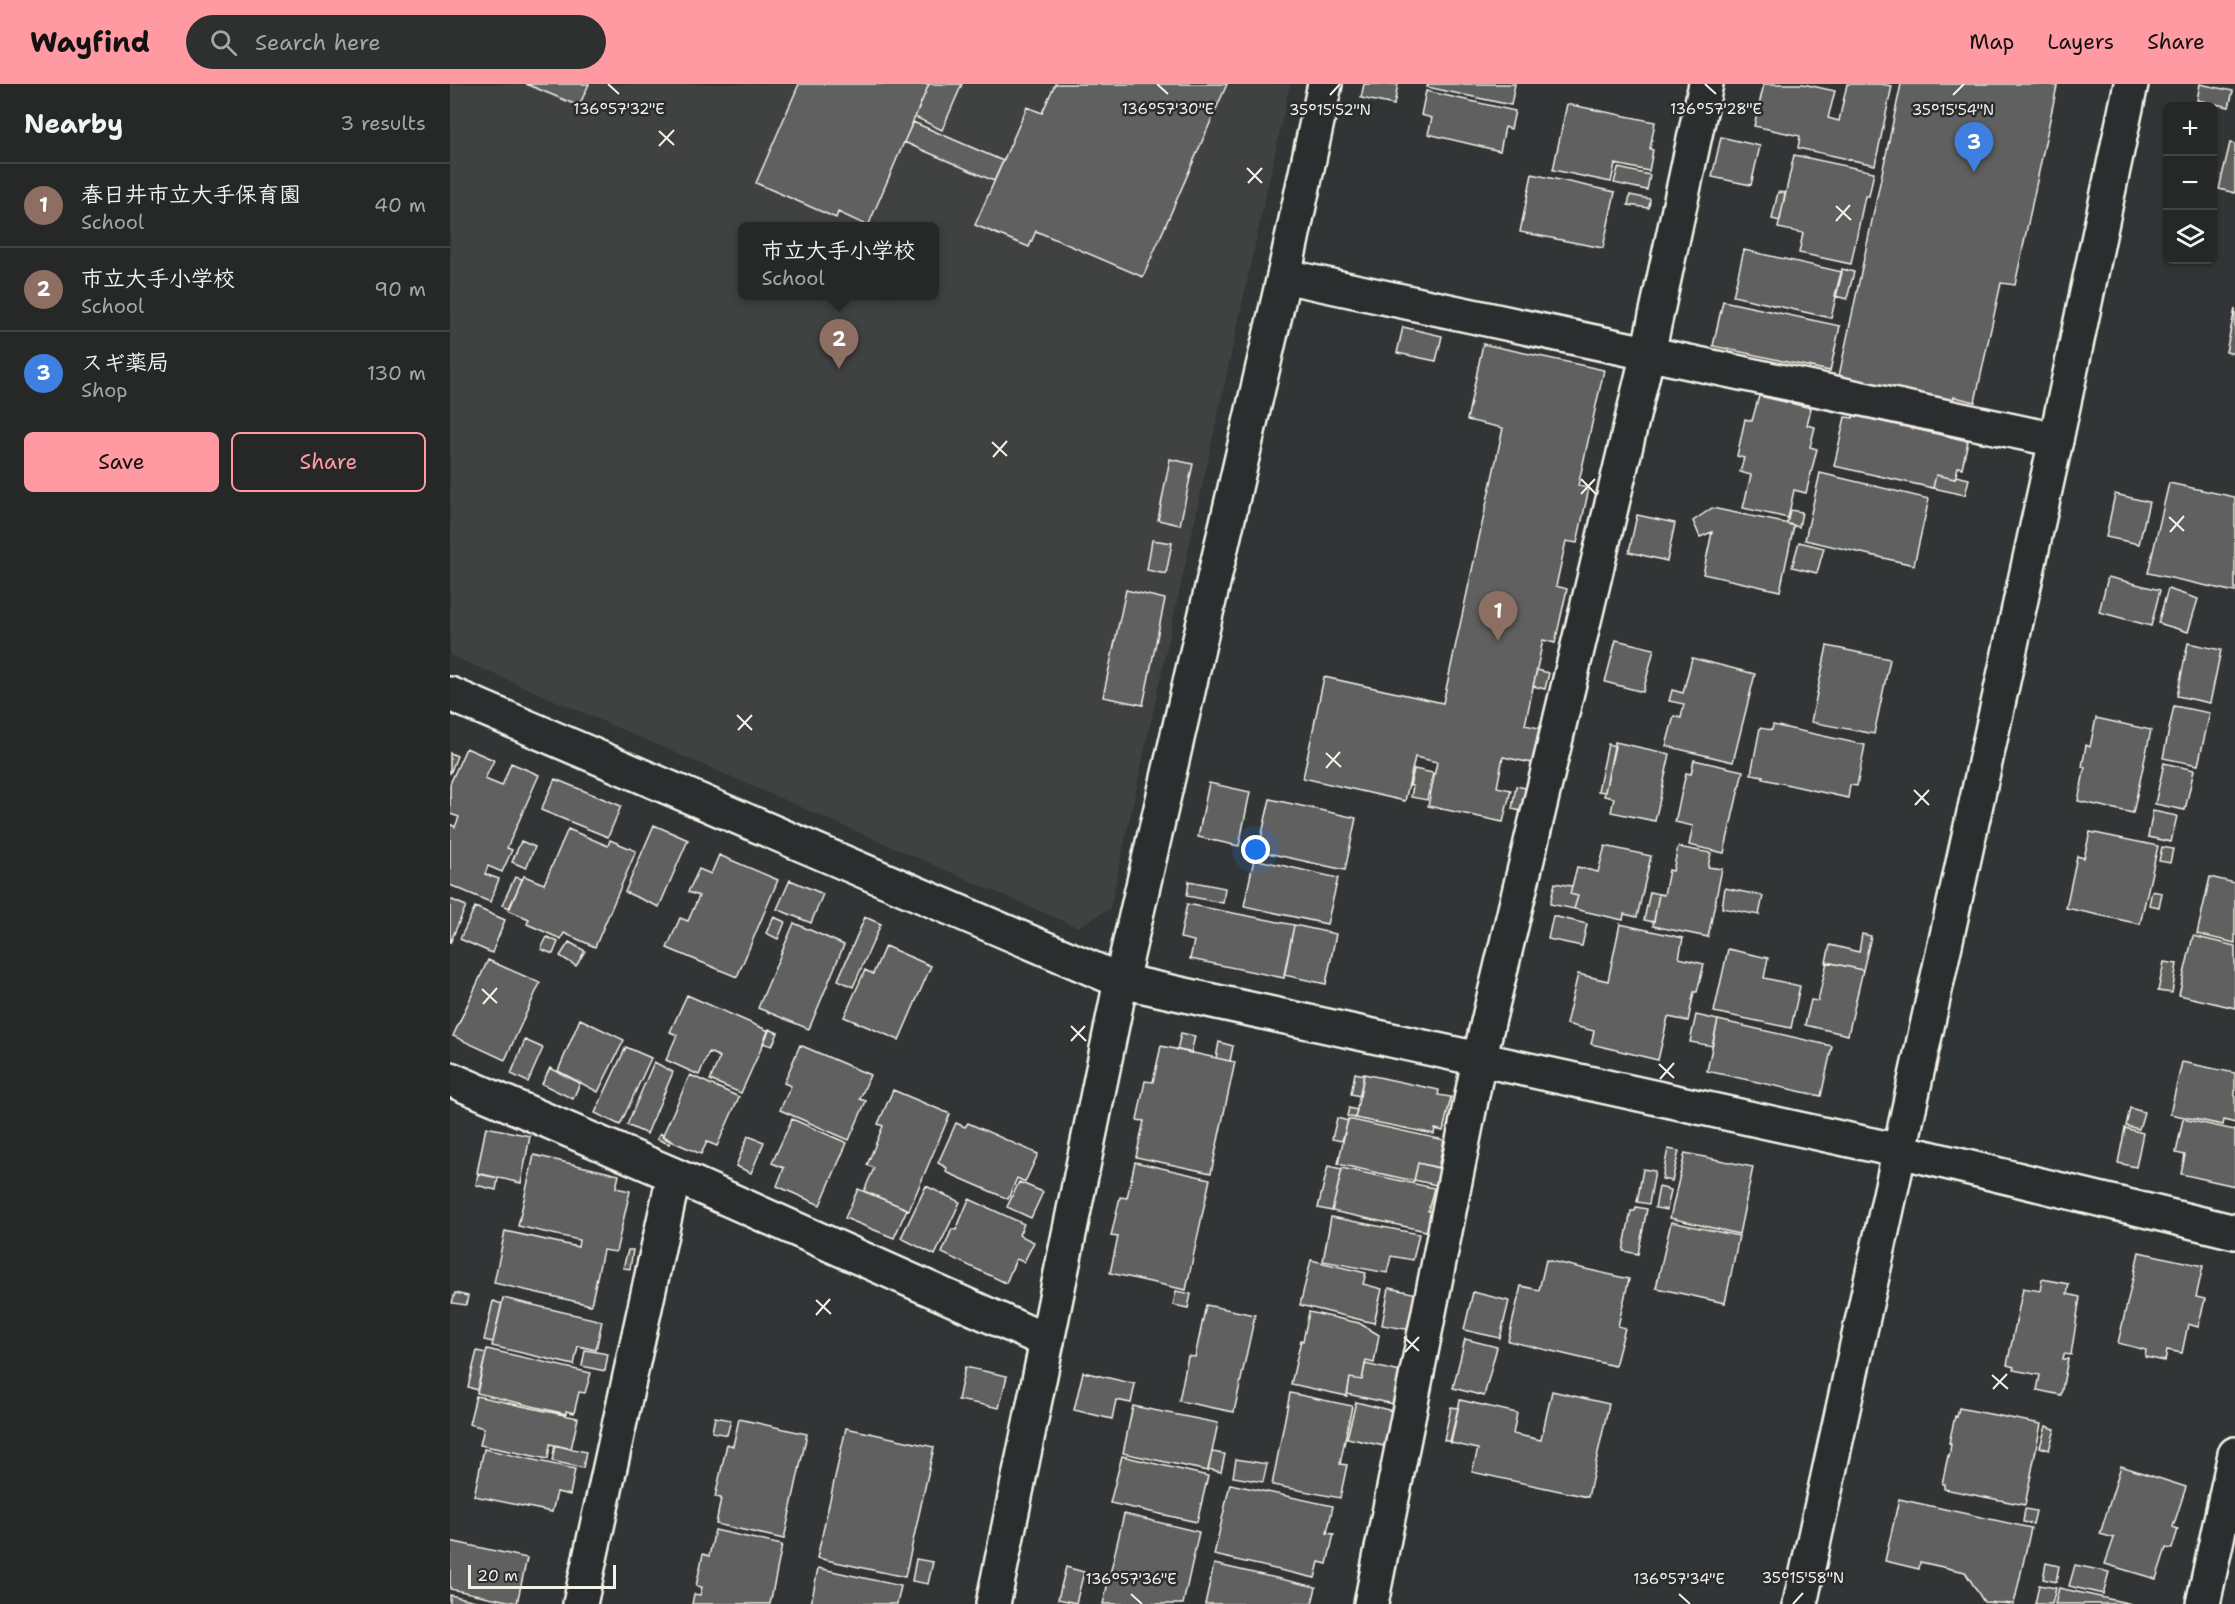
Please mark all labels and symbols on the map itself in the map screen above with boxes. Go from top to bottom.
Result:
text: 136°57'32"E [573,99,665,119]
text: 136°57'30"E [1122,99,1214,119]
text: 136°57'28"E [1670,99,1762,119]
text: 35°15'52"N [1289,100,1371,120]
text: 35°15'54"N [1912,100,1994,120]
pin: 3 [1954,122,1994,172]
pin: 2 [820,320,858,369]
pin: 1 [1478,592,1518,641]
your location [1241,835,1270,864]
scale bar [468,1562,616,1590]
text: 35°15'58"N [1762,1568,1844,1588]
text: 136°57'36"E [1085,1569,1177,1589]
text: 136°57'34"E [1633,1569,1725,1589]

